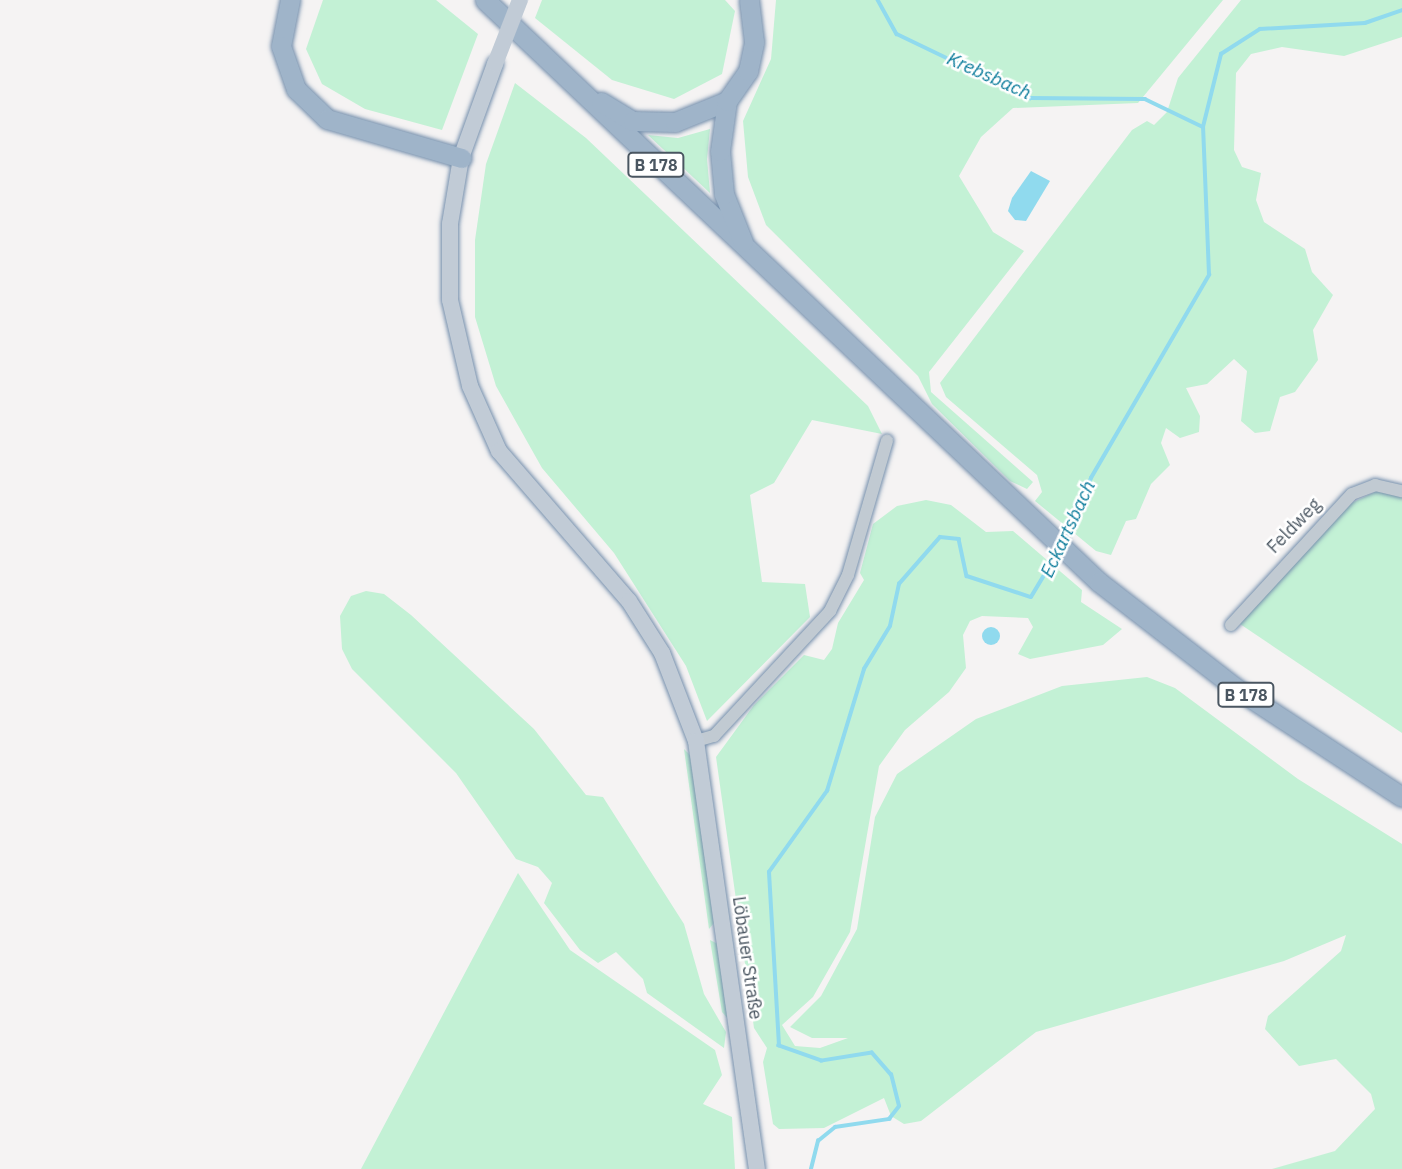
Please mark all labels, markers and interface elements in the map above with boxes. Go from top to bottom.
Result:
water label: Krebsbach [943,47,1035,105]
road number: B 178 [626,153,686,178]
water label: Eckartsbach [1036,477,1100,581]
street label: Feldweg [1263,494,1325,558]
road number: B 178 [1216,682,1276,708]
street label: Löbauer Straße [728,895,766,1021]

